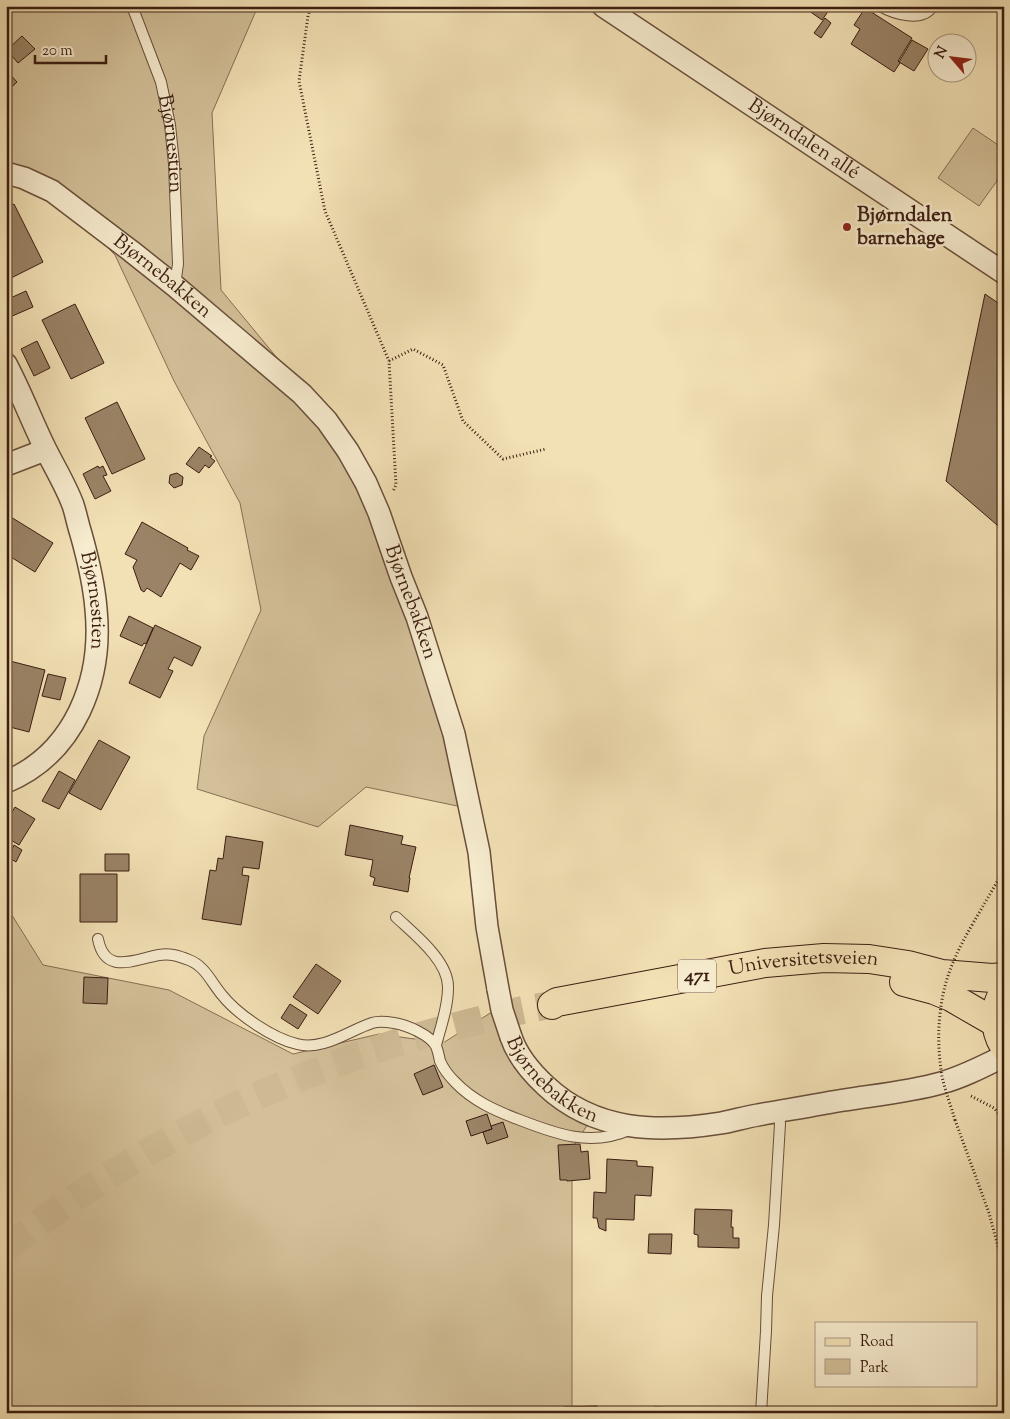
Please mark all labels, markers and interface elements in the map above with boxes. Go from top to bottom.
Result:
scale bar [35,32,106,64]
north arrow [928,32,978,82]
text: 20 m [42,41,73,62]
text: N [931,43,954,62]
street label: Bjørnestien [149,92,190,194]
street label: Bjørndalen allé [742,92,865,187]
place label: Bjørndalen barnehage [856,202,952,254]
marker: Bjørndalen barnehage [841,221,853,233]
street label: Bjørnebakken [106,227,218,326]
street label: Bjørnebakken [376,541,444,663]
street label: Bjørnestien [72,548,112,651]
street label: Universitetsveien [726,943,881,984]
road number: 471 [678,959,716,992]
street label: Bjørnebakken [498,1032,603,1131]
legend [815,1322,978,1386]
text: Road [860,1332,894,1353]
text: Park [860,1358,889,1379]

